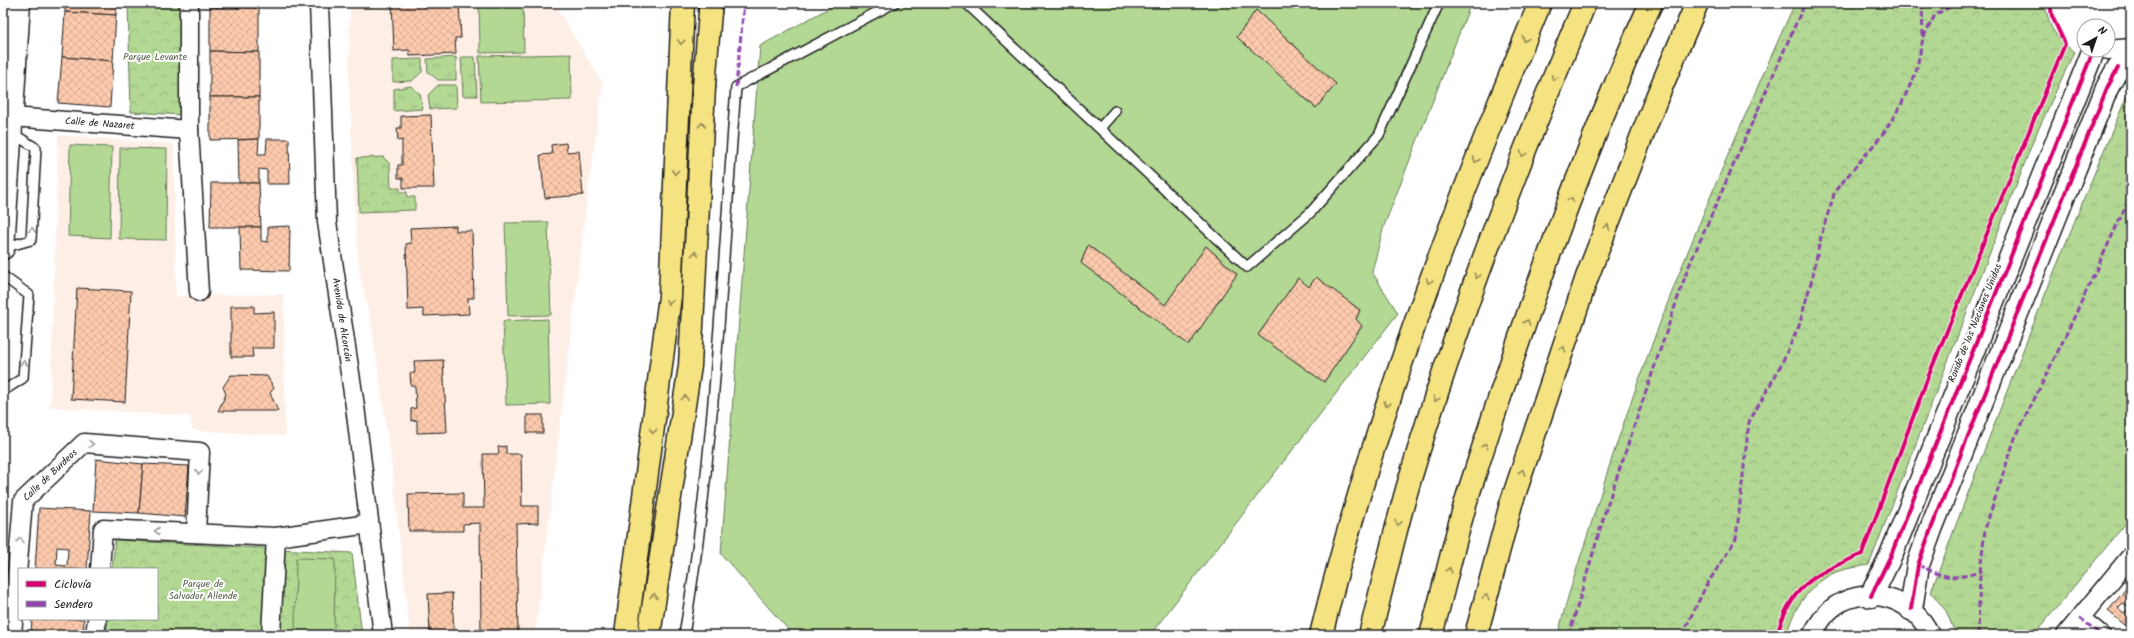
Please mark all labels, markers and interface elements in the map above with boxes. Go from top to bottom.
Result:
north arrow [2076,18,2116,58]
text: N [2093,22,2110,40]
one-way arrow [1522,35,1530,43]
one-way arrow [677,39,685,45]
park label: Parque Levante [123,49,188,65]
one-way arrow [1550,74,1558,81]
street label: Calle de Nazaret [64,113,135,134]
one-way arrow [698,122,706,128]
one-way arrow [1519,150,1527,157]
one-way arrow [1473,156,1481,163]
one-way arrow [671,169,680,175]
one-way arrow [1566,197,1574,204]
one-way arrow [1602,223,1610,230]
one-way arrow [27,227,36,233]
one-way arrow [691,251,700,257]
street label: Ronda de las Naciones Unidas [1944,261,2006,385]
one-way arrow [1473,272,1482,279]
street label: Avenida de Alcorcón [328,277,356,363]
one-way arrow [1426,277,1434,284]
one-way arrow [665,299,674,305]
one-way arrow [1522,319,1530,326]
one-way arrow [1558,346,1567,353]
one-way arrow [20,360,29,366]
one-way arrow [680,395,689,401]
one-way arrow [1432,395,1441,402]
one-way arrow [1383,400,1392,407]
one-way arrow [649,428,658,434]
one-way arrow [88,440,94,448]
one-way arrow [1480,442,1489,449]
street label: Calle de Burdeos [19,445,82,505]
one-way arrow [195,469,203,475]
one-way arrow [1517,469,1525,476]
one-way arrow [1395,520,1403,527]
one-way arrow [154,527,160,535]
one-way arrow [15,537,24,543]
one-way arrow [1444,567,1452,573]
legend [18,568,158,620]
text: Ciclovía [54,575,92,594]
park label: Parque de Salvador Allende [169,576,238,604]
one-way arrow [650,593,658,600]
one-way arrow [1482,594,1490,601]
text: Sendero [54,595,93,614]

